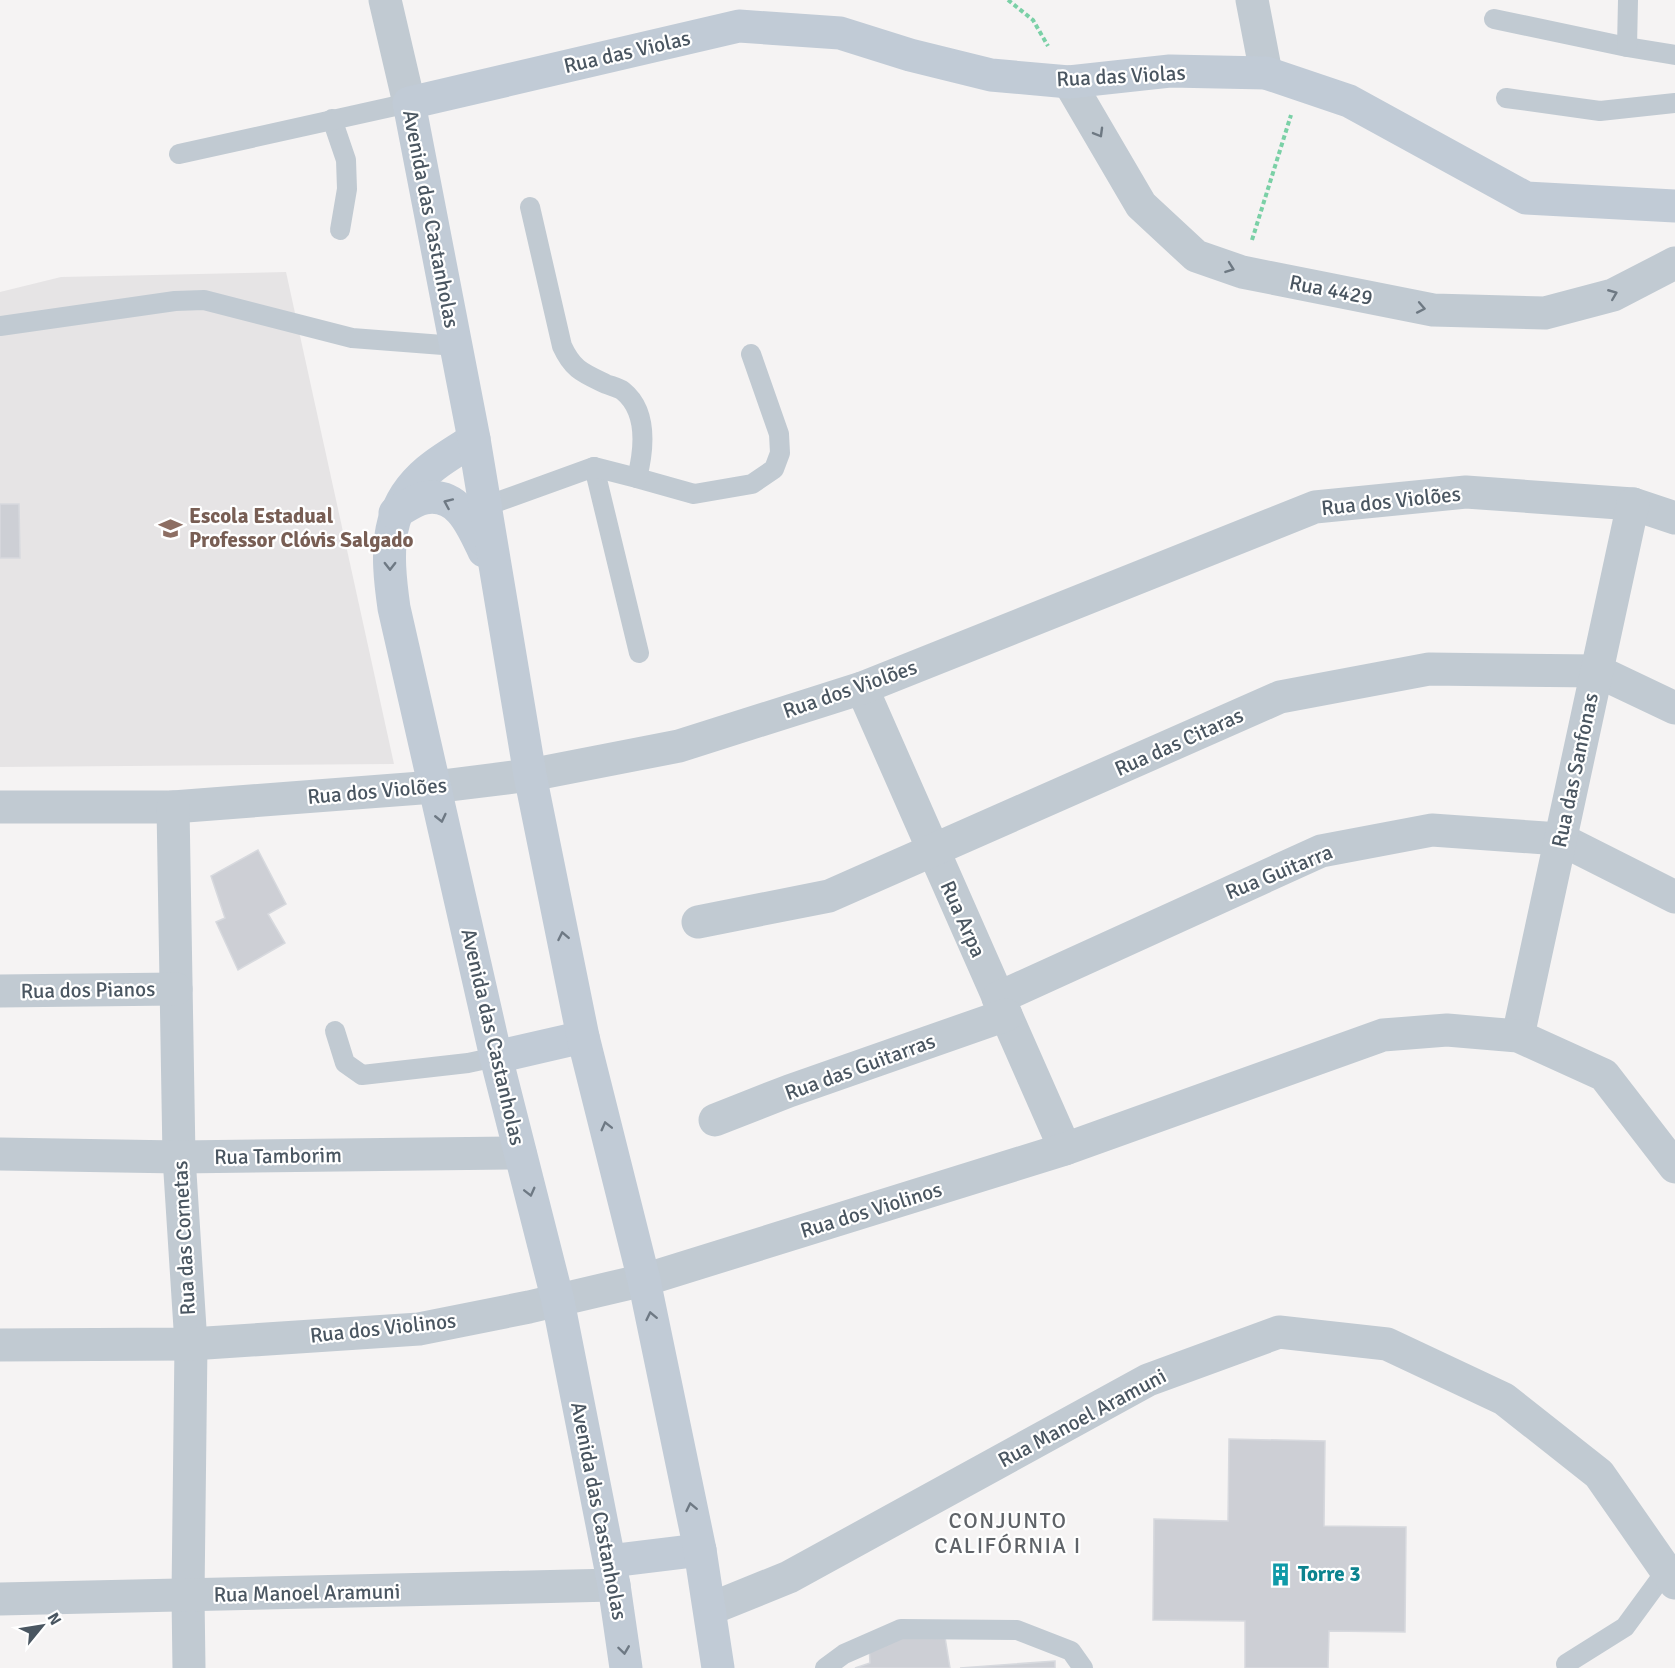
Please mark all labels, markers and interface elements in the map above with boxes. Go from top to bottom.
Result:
street label: Rua das Violas [561,25,693,79]
street label: Rua das Violas [1056,60,1186,92]
street label: Avenida das Castanholas [397,108,465,330]
one-way arrow [1091,126,1103,137]
one-way arrow [1224,260,1235,273]
street label: Rua 4429 [1287,269,1375,311]
one-way arrow [1607,289,1618,301]
one-way arrow [1416,301,1426,314]
street label: Rua dos Violões [1320,481,1462,521]
one-way arrow [443,498,454,510]
place label: Escola Estadual Professor Clóvis Salgado [189,503,413,553]
school or university icon: Escola Estadual Professor Clóvis Salgado [158,515,184,541]
one-way arrow [383,562,396,571]
street label: Rua dos Violões [780,654,920,724]
street label: Rua das Sanfonas [1546,690,1604,850]
street label: Rua das Citaras [1111,702,1247,782]
street label: Rua dos Violões [306,772,448,810]
one-way arrow [434,813,447,823]
street label: Rua Guitarra [1222,839,1336,905]
street label: Rua Arpa [935,877,991,961]
street label: Avenida das Castanholas [455,926,531,1148]
one-way arrow [557,931,570,941]
street label: Rua dos Pianos [20,976,156,1004]
street label: Rua das Guitarras [781,1028,939,1106]
one-way arrow [600,1122,613,1132]
street label: Rua Tamborim [214,1142,342,1170]
street label: Rua das Cornetas [167,1160,201,1316]
street label: Rua dos Violinos [797,1176,945,1244]
one-way arrow [523,1187,536,1197]
street label: Rua dos Violinos [309,1307,457,1349]
one-way arrow [645,1311,658,1321]
street label: Rua Manoel Aramuni [994,1363,1170,1473]
street label: Avenida das Castanholas [565,1400,633,1622]
one-way arrow [685,1502,698,1512]
district label: CONJUNTO CALIFÓRNIA I [934,1507,1082,1559]
building icon: Torre 3 [1267,1561,1293,1587]
place label: Torre 3 [1298,1561,1361,1587]
street label: Rua Manoel Aramuni [213,1578,401,1608]
north arrow [12,1596,72,1656]
text: N [43,1609,66,1629]
one-way arrow [617,1646,629,1655]

